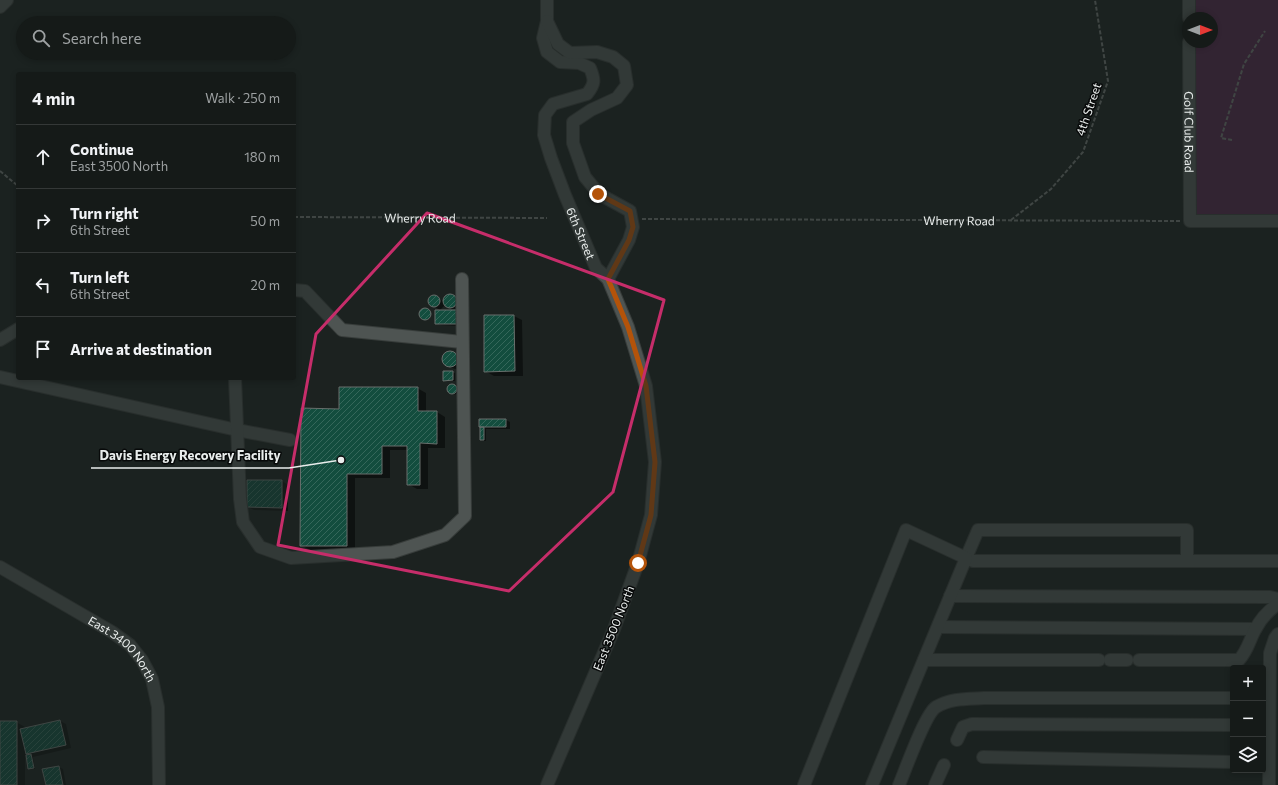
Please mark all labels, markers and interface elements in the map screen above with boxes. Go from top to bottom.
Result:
north arrow [1182,12,1218,48]
search box [16,16,296,60]
icon: search [30,27,52,49]
text: Search here [62,29,141,47]
street label: 4th Street [1072,81,1104,137]
text: 4 min [32,88,75,109]
text: Walk · 250 m [205,90,280,106]
street label: Golf Club Road [1182,91,1197,173]
text: Continue [70,140,134,158]
icon: ahead [32,146,54,168]
text: 180 m [244,149,280,165]
text: East 3500 North [70,158,168,174]
route end [589,185,607,203]
text: Turn right [70,204,139,222]
street label: 6th Street [564,205,599,262]
icon: right [32,210,54,232]
street label: Wherry Road [384,210,456,225]
text: 50 m [250,213,280,229]
street label: Wherry Road [923,213,995,227]
text: 6th Street [70,222,130,238]
text: Turn left [70,268,129,286]
icon: left [32,274,54,296]
text: 20 m [251,277,280,293]
text: 6th Street [70,286,130,302]
icon: arrive [32,338,54,360]
text: Arrive at destination [70,340,212,358]
callout: Davis Energy Recovery Facility [91,443,289,468]
text: Davis Energy Recovery Facility [99,447,281,463]
route start [629,554,647,572]
street label: East 3500 North [590,583,636,673]
street label: East 3400 North [86,613,159,684]
map controls [1230,665,1266,773]
button: + [1230,665,1266,701]
button: − [1230,701,1266,737]
button: layers [1230,737,1266,773]

